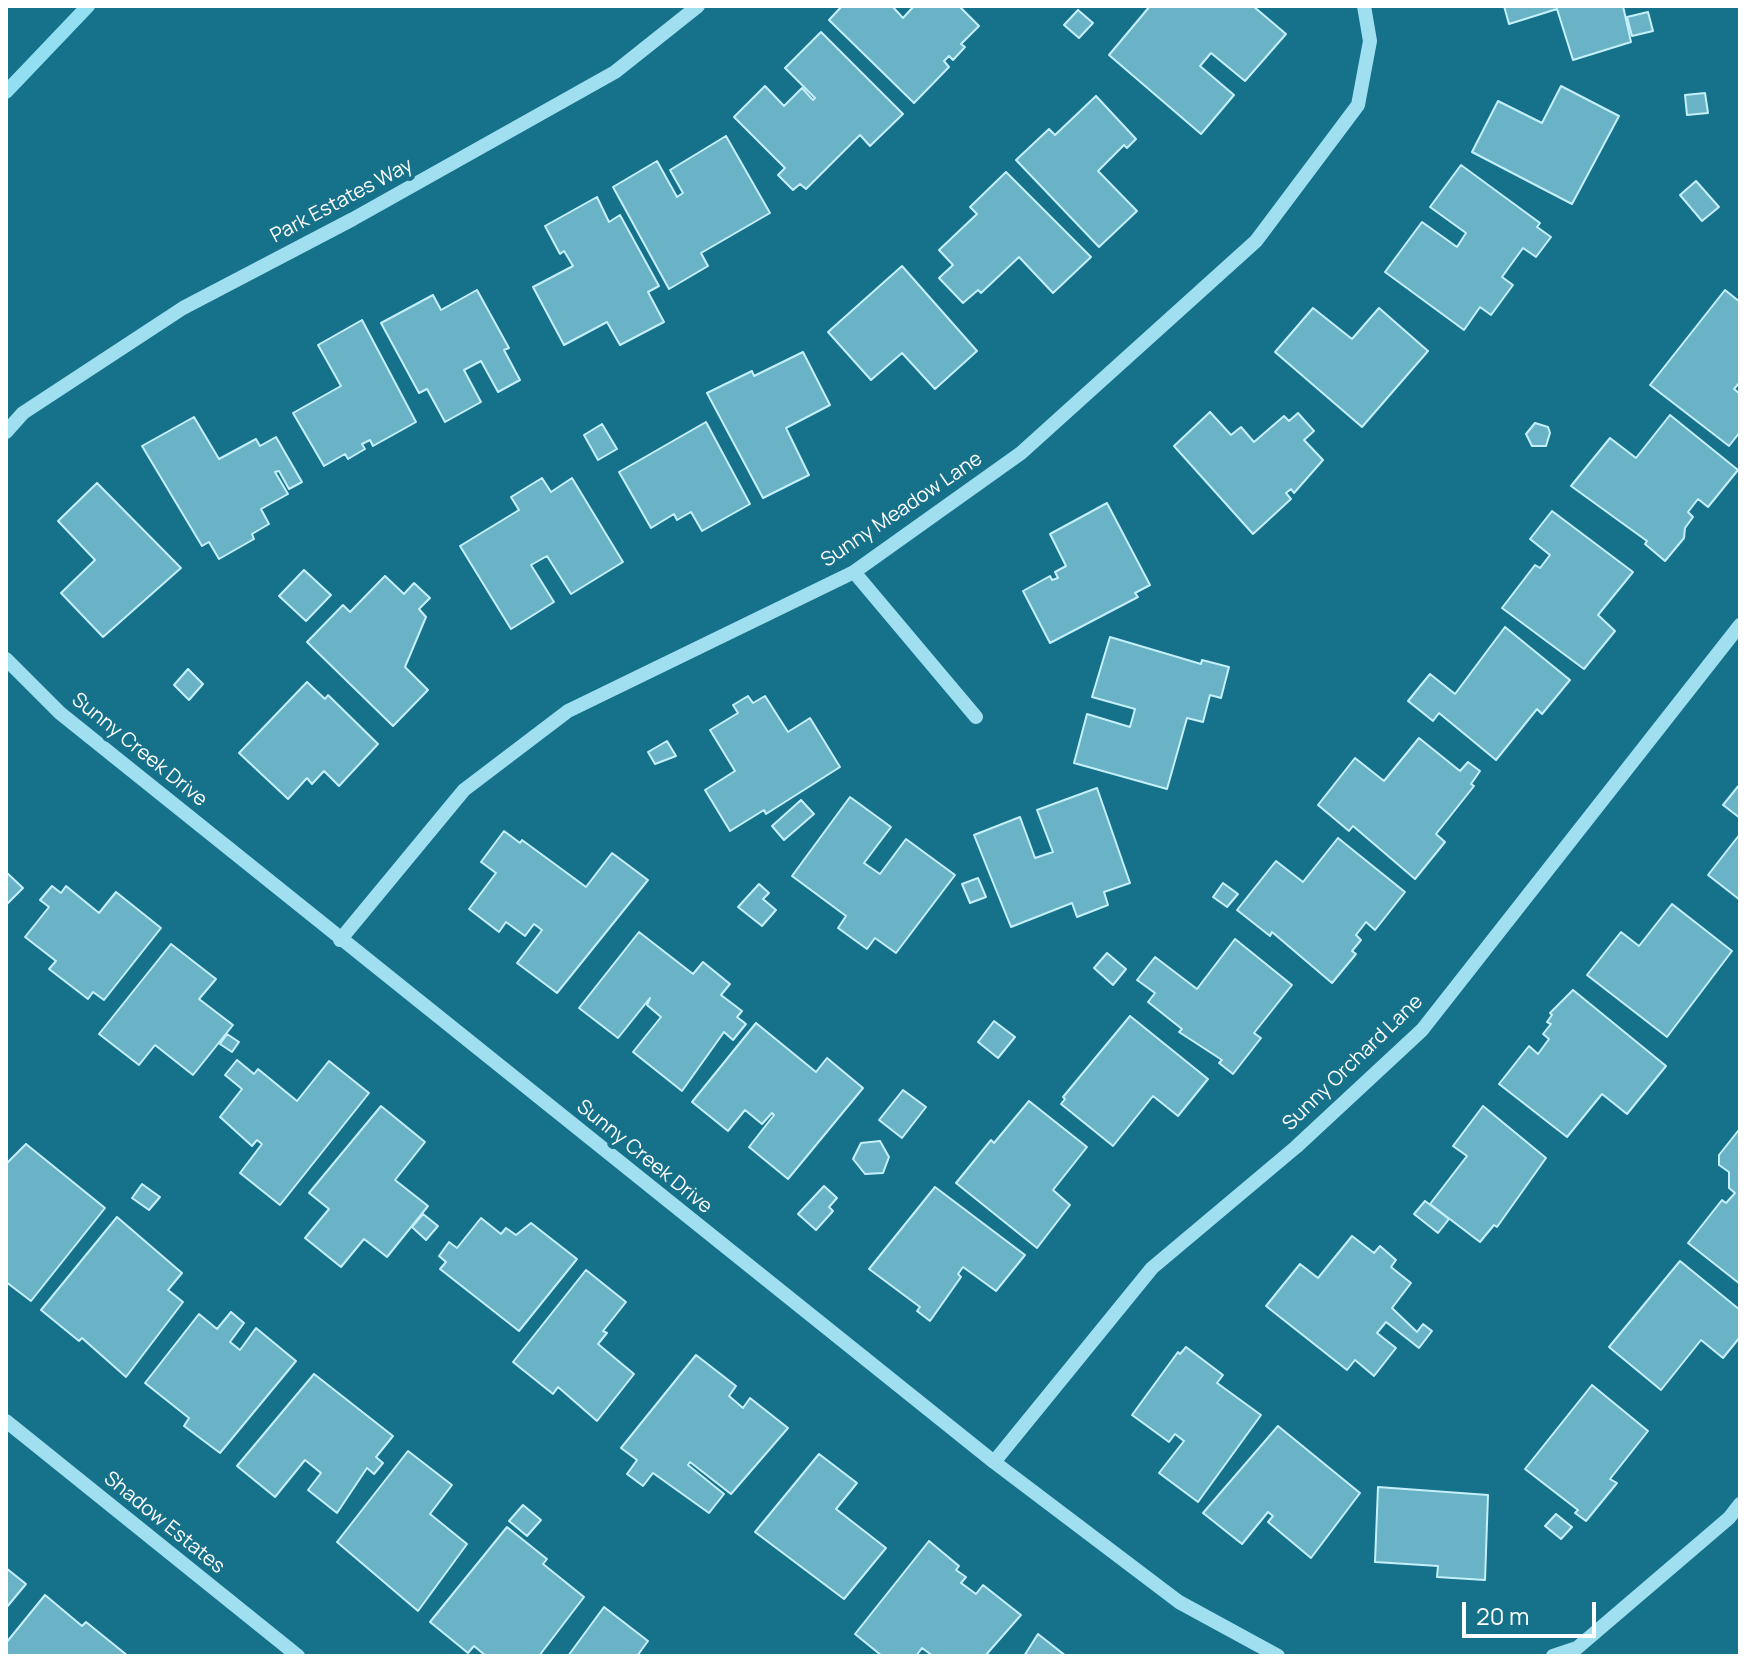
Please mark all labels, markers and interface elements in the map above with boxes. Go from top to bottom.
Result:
street label: Park Estates Way [267,153,417,249]
street label: Sunny Meadow Lane [817,447,987,573]
street label: Sunny Creek Drive [66,688,212,812]
street label: Sunny Orchard Lane [1278,990,1428,1136]
street label: Sunny Creek Drive [571,1095,717,1219]
street label: Shadow Estates [99,1467,229,1579]
scale bar [1466,1586,1600,1636]
text: 20 m [1476,1599,1529,1632]

